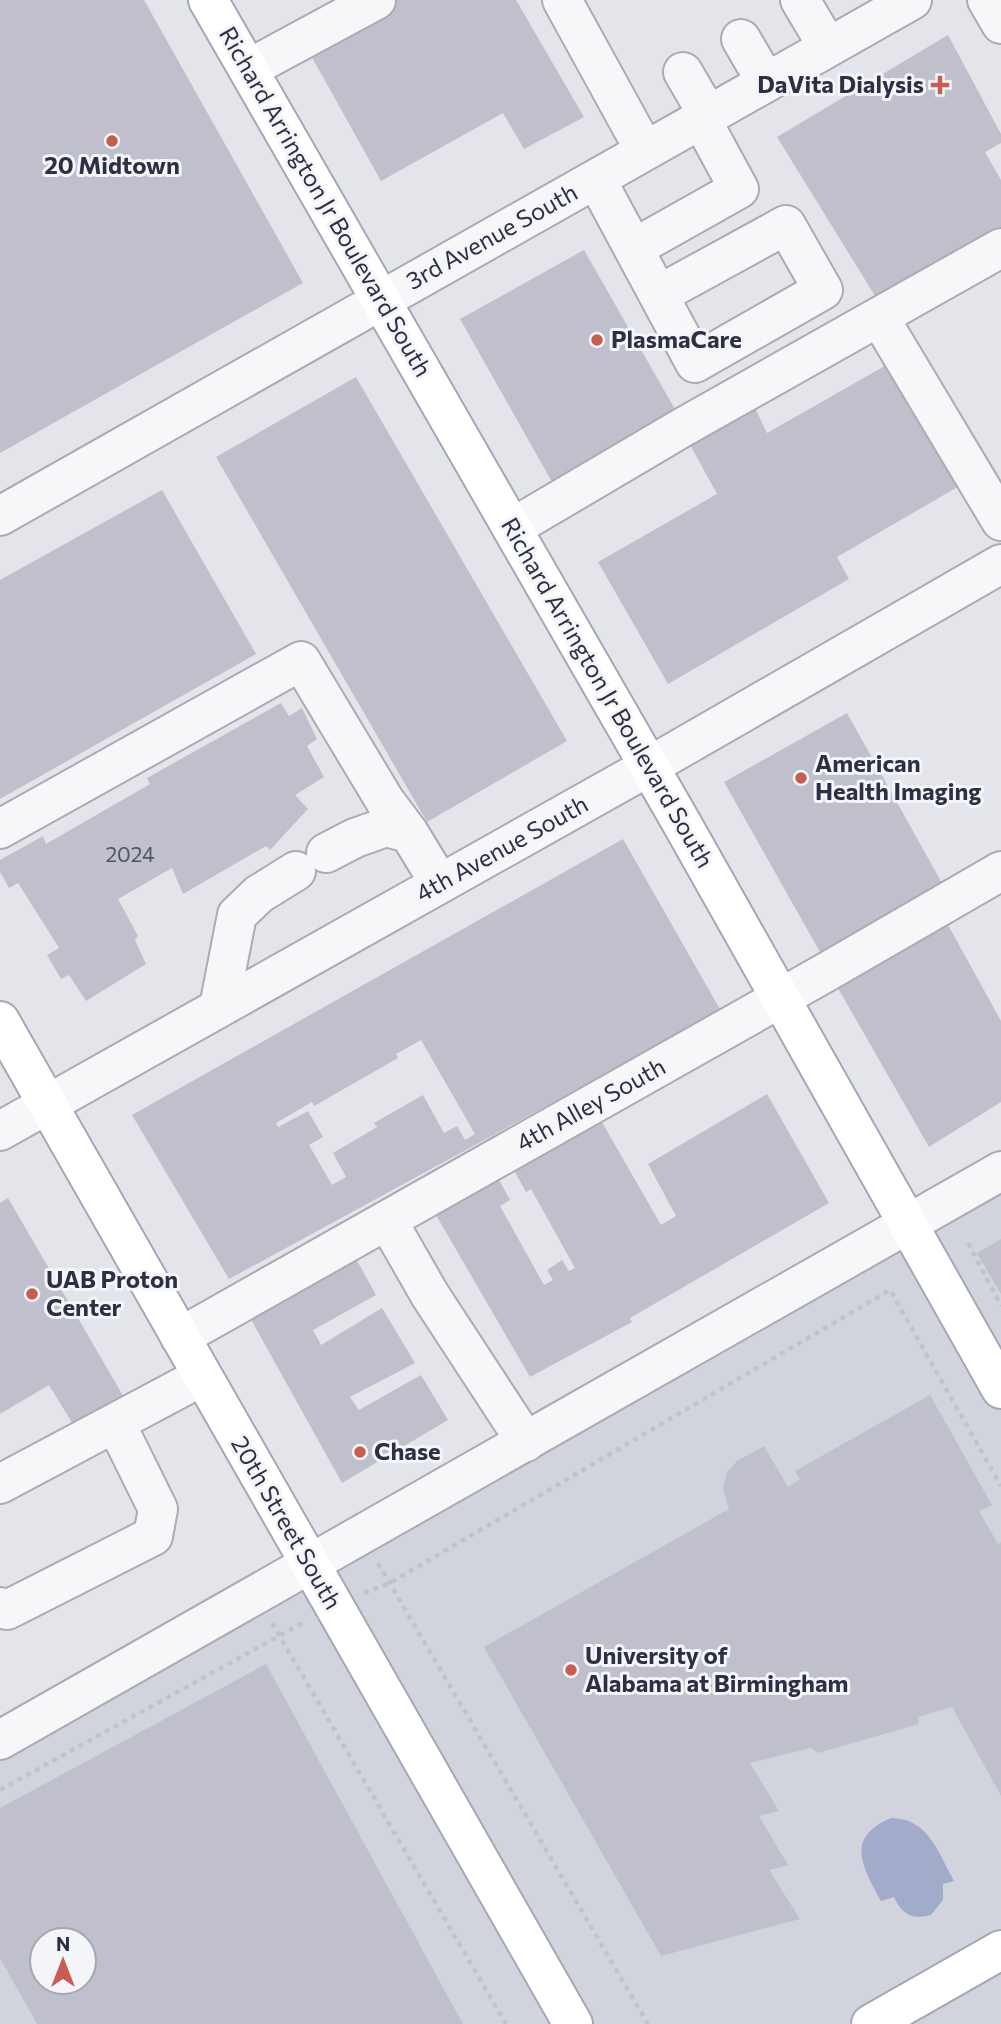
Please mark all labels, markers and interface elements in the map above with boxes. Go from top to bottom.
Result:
street label: Richard Arrington Jr Boulevard South [214,21,439,382]
place label: DaVita Dialysis [757,69,924,98]
marker: DaVita Dialysis [930,75,950,95]
marker: 20 Midtown [104,133,120,149]
place label: 20 Midtown [44,150,180,179]
street label: 3rd Avenue South [401,177,582,295]
place label: PlasmaCare [611,324,742,353]
marker: PlasmaCare [589,332,605,348]
street label: Richard Arrington Jr Boulevard South [496,512,721,873]
place label: American Health Imaging [815,748,982,805]
marker: American Health Imaging [793,770,809,786]
street label: 4th Avenue South [410,788,593,907]
house number: 2024 [105,841,155,866]
street label: 4th Alley South [511,1051,670,1157]
place label: UAB Proton Center [46,1264,178,1321]
marker: UAB Proton Center [24,1286,40,1302]
street label: 20th Street South [226,1431,349,1614]
place label: Chase [374,1436,441,1465]
marker: Chase [352,1444,368,1460]
place label: University of Alabama at Birmingham [585,1640,848,1697]
marker: University of Alabama at Birmingham [563,1662,579,1678]
north arrow [28,1926,98,1996]
text: N [56,1932,70,1955]

